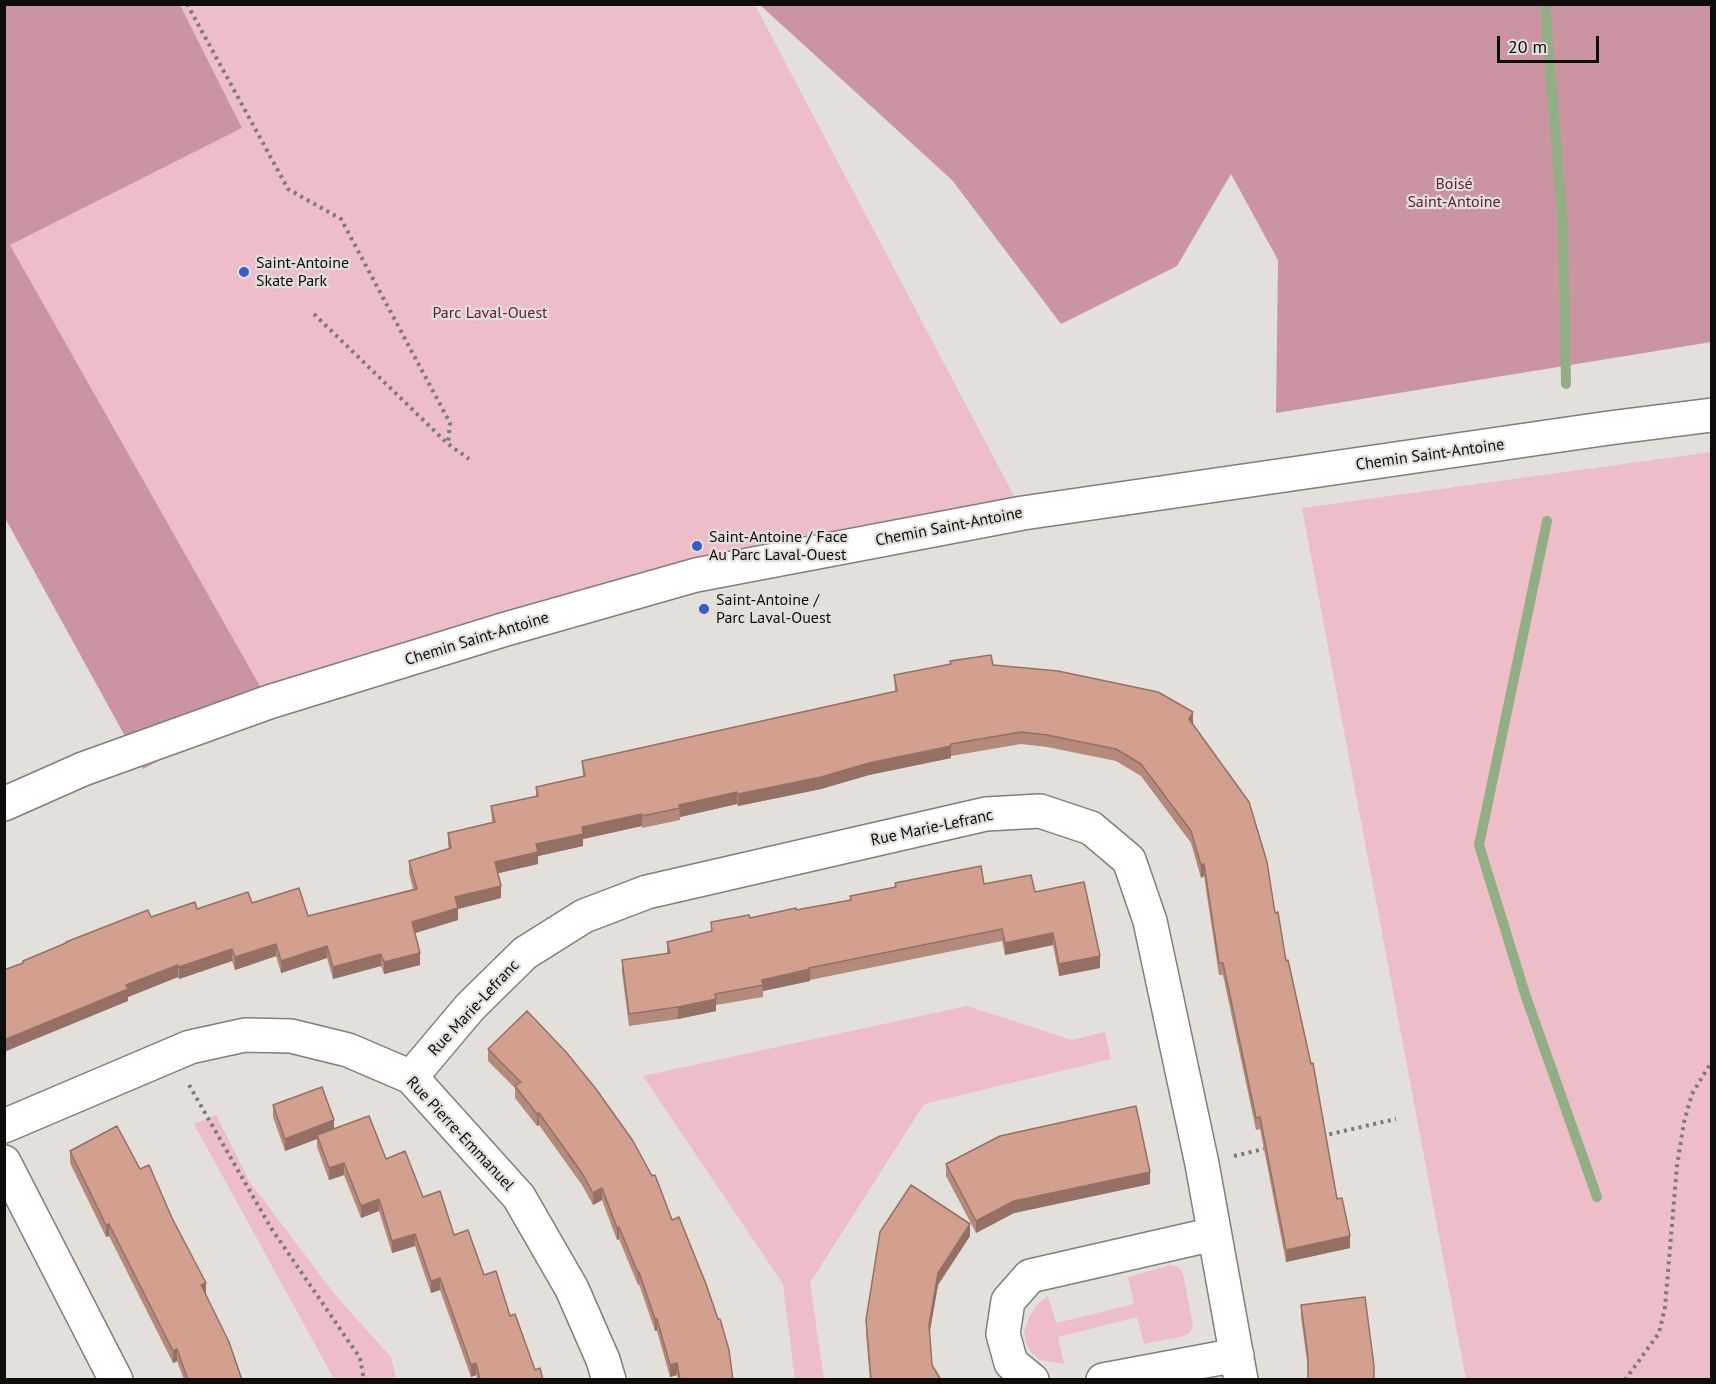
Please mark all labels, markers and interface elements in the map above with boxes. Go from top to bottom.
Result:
scale bar [1500,24,1602,62]
text: 20 m [1508,35,1547,58]
park label: Boisé Saint-Antoine [1407,174,1501,212]
place label: Saint-Antoine Skate Park [256,253,349,291]
marker: Saint-Antoine Skate Park [237,265,251,279]
park label: Parc Laval-Ouest [432,303,548,323]
street label: Chemin Saint-Antoine [1355,435,1505,475]
street label: Chemin Saint-Antoine [874,503,1024,551]
place label: Saint-Antoine / Face Au Parc Laval-Ouest [709,527,848,565]
marker: Saint-Antoine / Face Au Parc Laval-Ouest [690,539,704,553]
place label: Saint-Antoine / Parc Laval-Ouest [716,590,831,628]
marker: Saint-Antoine / Parc Laval-Ouest [697,602,711,616]
street label: Chemin Saint-Antoine [403,608,551,670]
street label: Rue Marie-Lefranc [869,806,995,850]
street label: Rue Marie-Lefranc [425,956,523,1060]
street label: Rue Pierre-Emmanuel [402,1073,518,1195]

